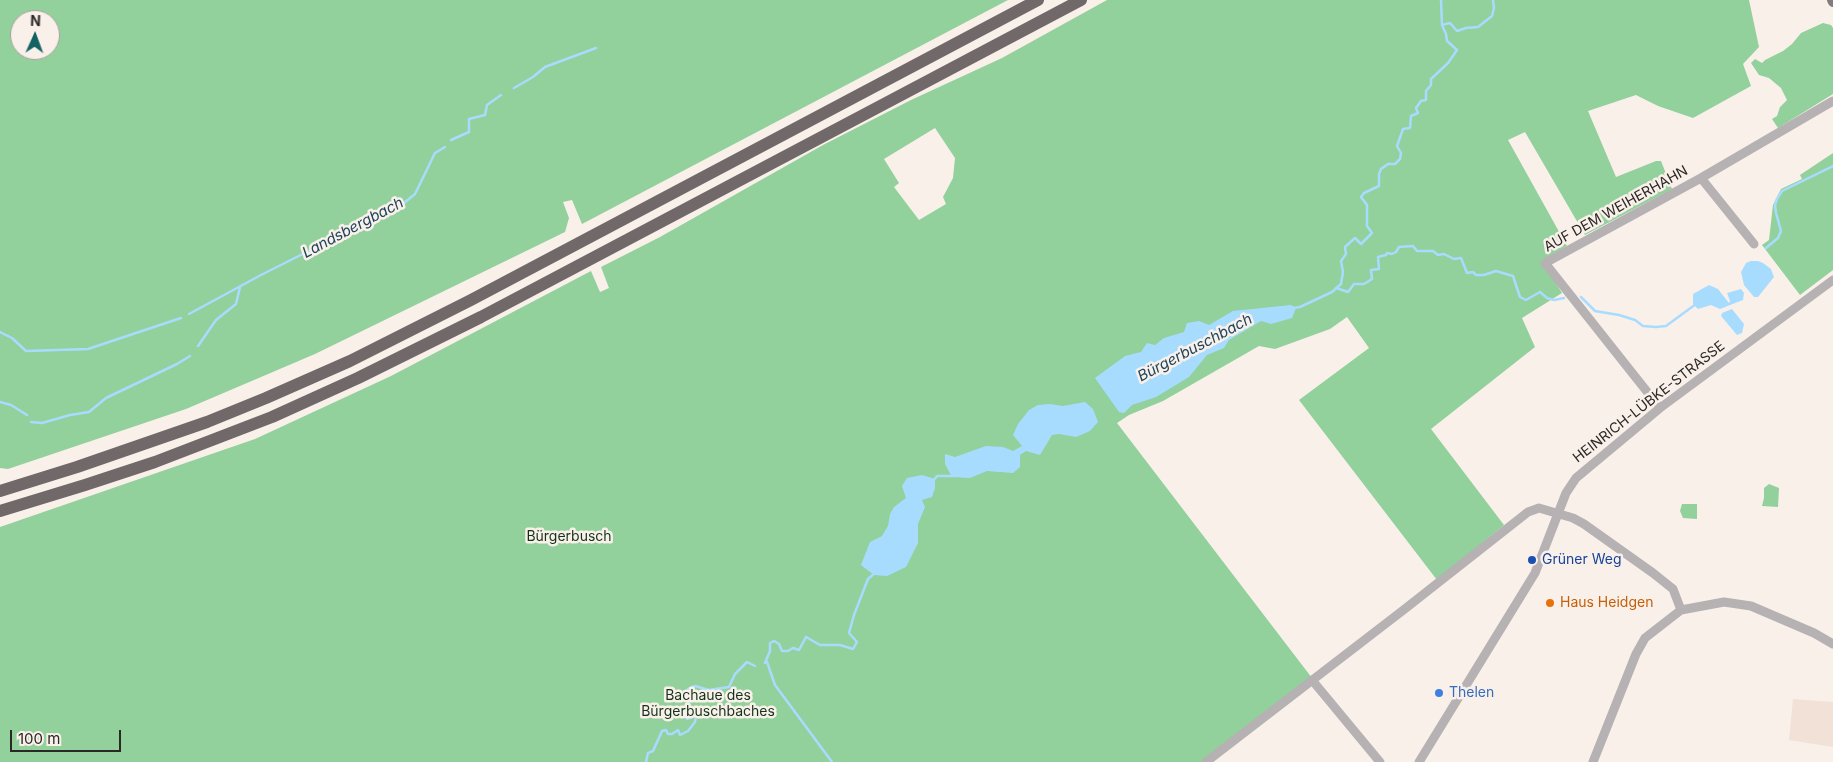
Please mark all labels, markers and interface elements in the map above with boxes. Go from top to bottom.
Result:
north arrow [10,10,60,60]
text: N [30,12,41,29]
street label: AUF DEM WEIHERHAHN [1541,162,1691,256]
water label: Landsbergbach [299,194,407,262]
water label: Bürgerbuschbach [1135,310,1255,386]
street label: HEINRICH-LÜBKE-STRASSE [1570,338,1728,466]
park label: Bürgerbusch [526,529,612,545]
place label: Grüner Weg [1542,552,1621,568]
marker: Grüner Weg [1526,554,1538,566]
place label: Haus Heidgen [1560,595,1653,611]
marker: Haus Heidgen [1544,597,1556,609]
place label: Thelen [1449,685,1494,701]
marker: Thelen [1433,687,1445,699]
park label: Bachaue des Bürgerbuschbaches [641,688,775,720]
scale bar [12,720,124,752]
text: 100 m [18,729,60,748]

